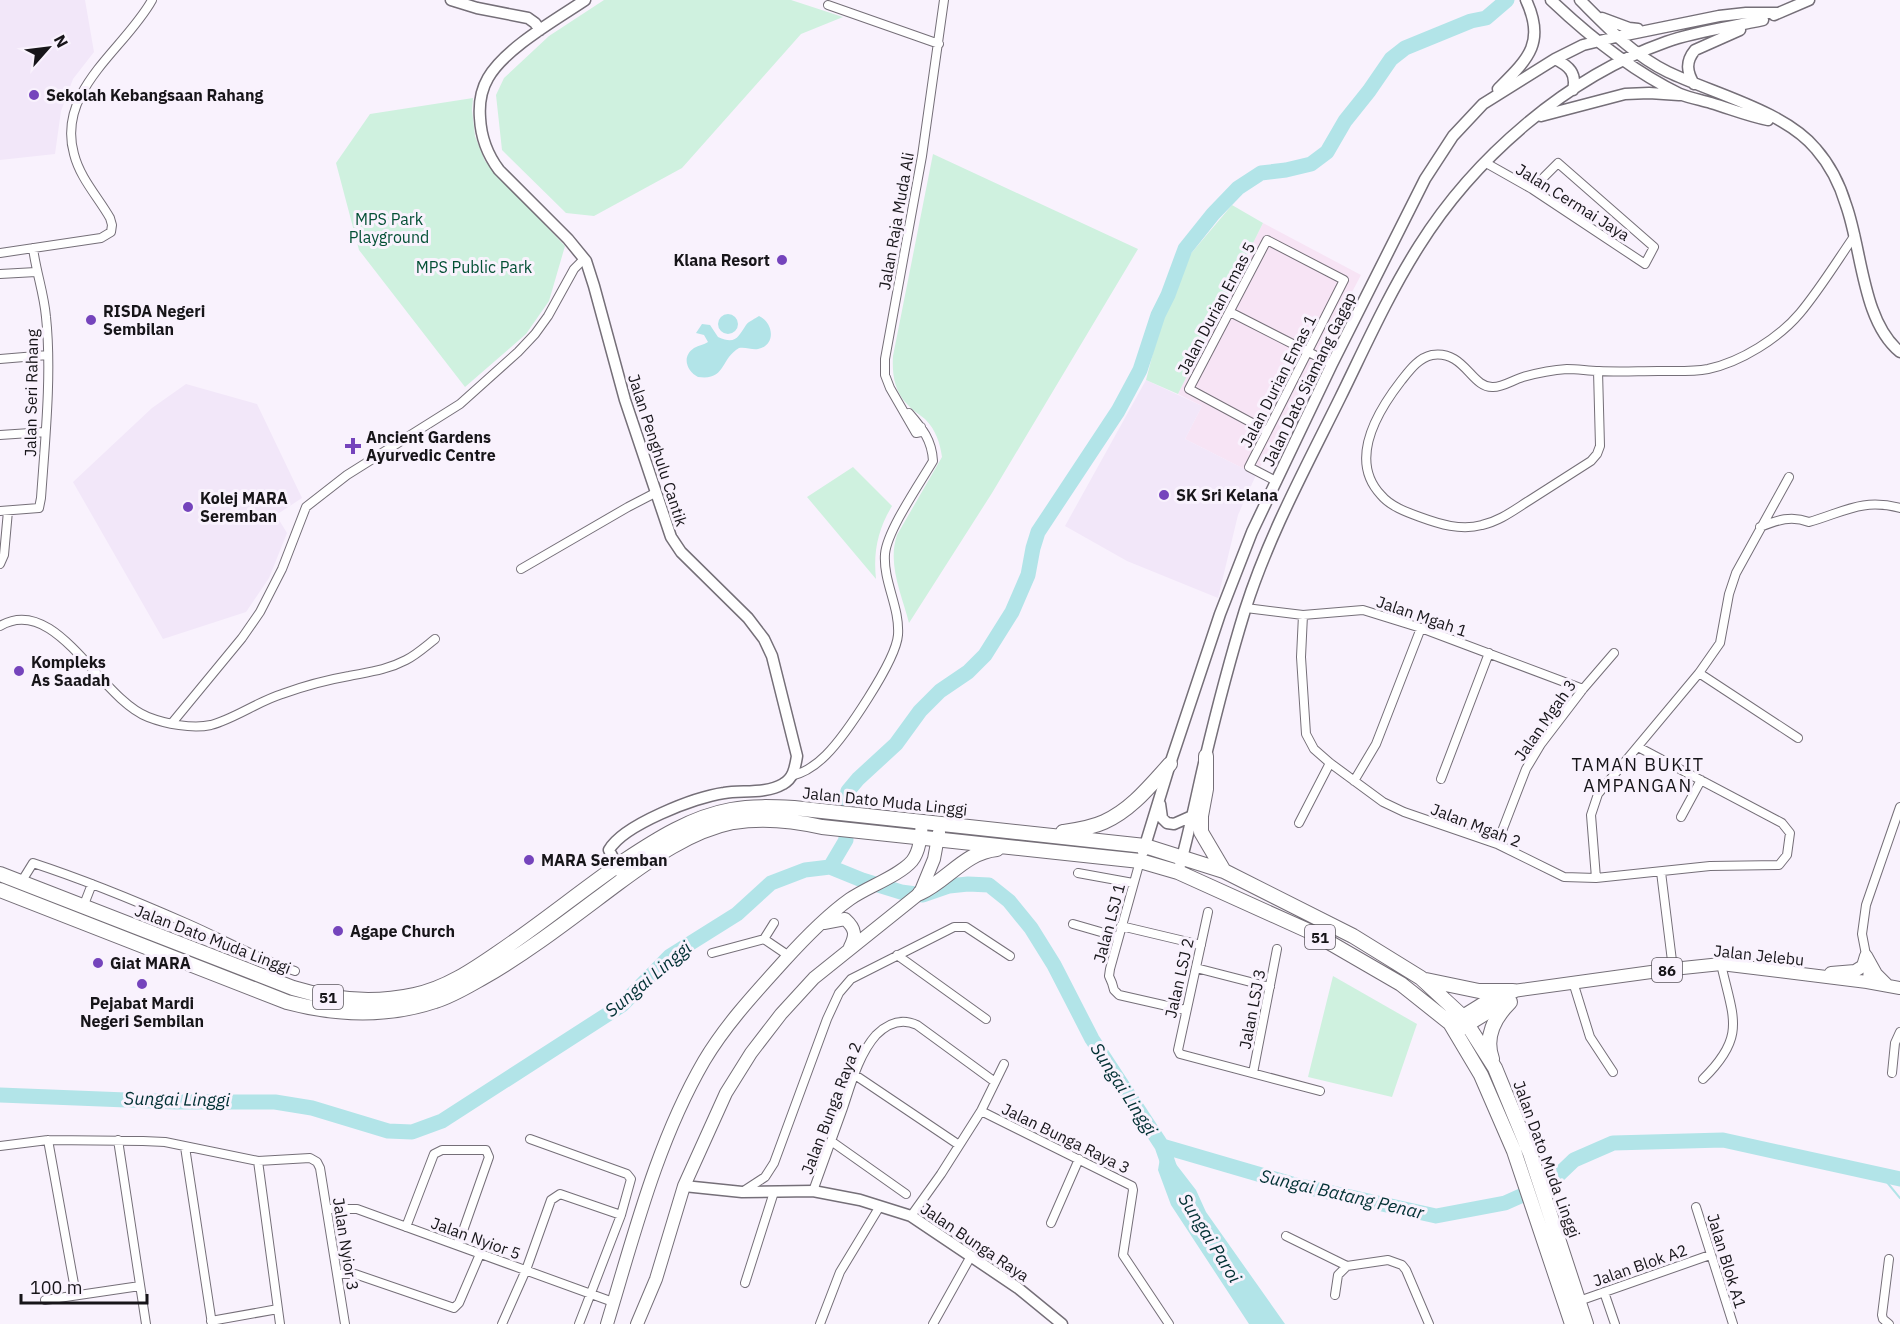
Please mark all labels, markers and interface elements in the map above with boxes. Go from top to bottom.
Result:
north arrow [18,18,78,78]
text: N [50,31,73,51]
place label: Sekolah Kebangsaan Rahang [46,85,263,105]
marker: Sekolah Kebangsaan Rahang [27,88,41,102]
street label: Jalan Raja Muda Ali [874,150,918,292]
street label: Jalan Cermai Jaya [1512,159,1634,245]
park label: MPS Park Playground [349,209,429,247]
street label: Jalan Durian Emas 5 [1173,239,1259,377]
place label: Klana Resort [673,250,770,270]
marker: Klana Resort [775,253,789,267]
park label: MPS Public Park [416,257,533,277]
street label: Jalan Dato Siamang Gagap [1258,289,1360,469]
place label: RISDA Negeri Sembilan [103,301,205,339]
street label: Jalan Durian Emas 1 [1236,311,1320,451]
marker: RISDA Negeri Sembilan [84,313,98,327]
street label: Jalan Seri Rahang [20,328,42,457]
street label: Jalan Penghulu Cantik [624,371,692,529]
place label: Ancient Gardens Ayurvedic Centre [366,427,496,465]
marker: Ancient Gardens Ayurvedic Centre [344,437,362,455]
place label: SK Sri Kelana [1176,485,1278,505]
place label: Kolej MARA Seremban [200,488,288,526]
marker: SK Sri Kelana [1157,488,1171,502]
marker: Kolej MARA Seremban [181,500,195,514]
street label: Jalan Mgah 1 [1374,591,1470,641]
place label: Kompleks As Saadah [31,652,110,690]
marker: Kompleks As Saadah [12,664,26,678]
street label: Jalan Mgah 3 [1510,675,1580,765]
district label: TAMAN BUKIT AMPANGAN [1571,753,1705,797]
street label: Jalan Dato Muda Linggi [802,782,968,820]
street label: Jalan Mgah 2 [1428,799,1524,851]
place label: MARA Seremban [541,850,668,870]
marker: MARA Seremban [522,853,536,867]
street label: Jalan LSJ 1 [1089,881,1129,965]
street label: Jalan Dato Muda Linggi [132,900,294,978]
place label: Agape Church [350,921,455,941]
marker: Agape Church [331,924,345,938]
road number: 51 [1305,925,1335,949]
water label: Sungai Linggi [600,936,696,1022]
street label: Jalan LSJ 2 [1160,936,1198,1020]
street label: Jalan Jelebu [1713,940,1805,970]
place label: Giat MARA [110,953,191,973]
marker: Giat MARA [91,956,105,970]
road number: 86 [1652,958,1682,982]
street label: Jalan LSJ 3 [1234,967,1270,1051]
marker: Pejabat Mardi Negeri Sembilan [135,977,149,991]
road number: 51 [313,985,343,1009]
place label: Pejabat Mardi Negeri Sembilan [80,993,204,1031]
water label: Sungai Linggi [1085,1038,1163,1140]
street label: Jalan Bunga Raya 2 [797,1039,865,1177]
street label: Jalan Dato Muda Linggi [1509,1078,1585,1240]
water label: Sungai Linggi [124,1087,230,1111]
street label: Jalan Bunga Raya 3 [999,1098,1133,1178]
water label: Sungai Batang Penar [1258,1164,1427,1224]
water label: Sungai Paroi [1173,1189,1247,1287]
street label: Jalan Nyior 3 [329,1196,363,1292]
street label: Jalan Bunga Raya [917,1198,1033,1286]
street label: Jalan Blok A1 [1703,1211,1751,1311]
street label: Jalan Nyior 5 [428,1213,524,1263]
street label: Jalan Blok A2 [1590,1240,1690,1290]
scale bar [21,1267,147,1305]
text: 100 m [30,1276,82,1299]

